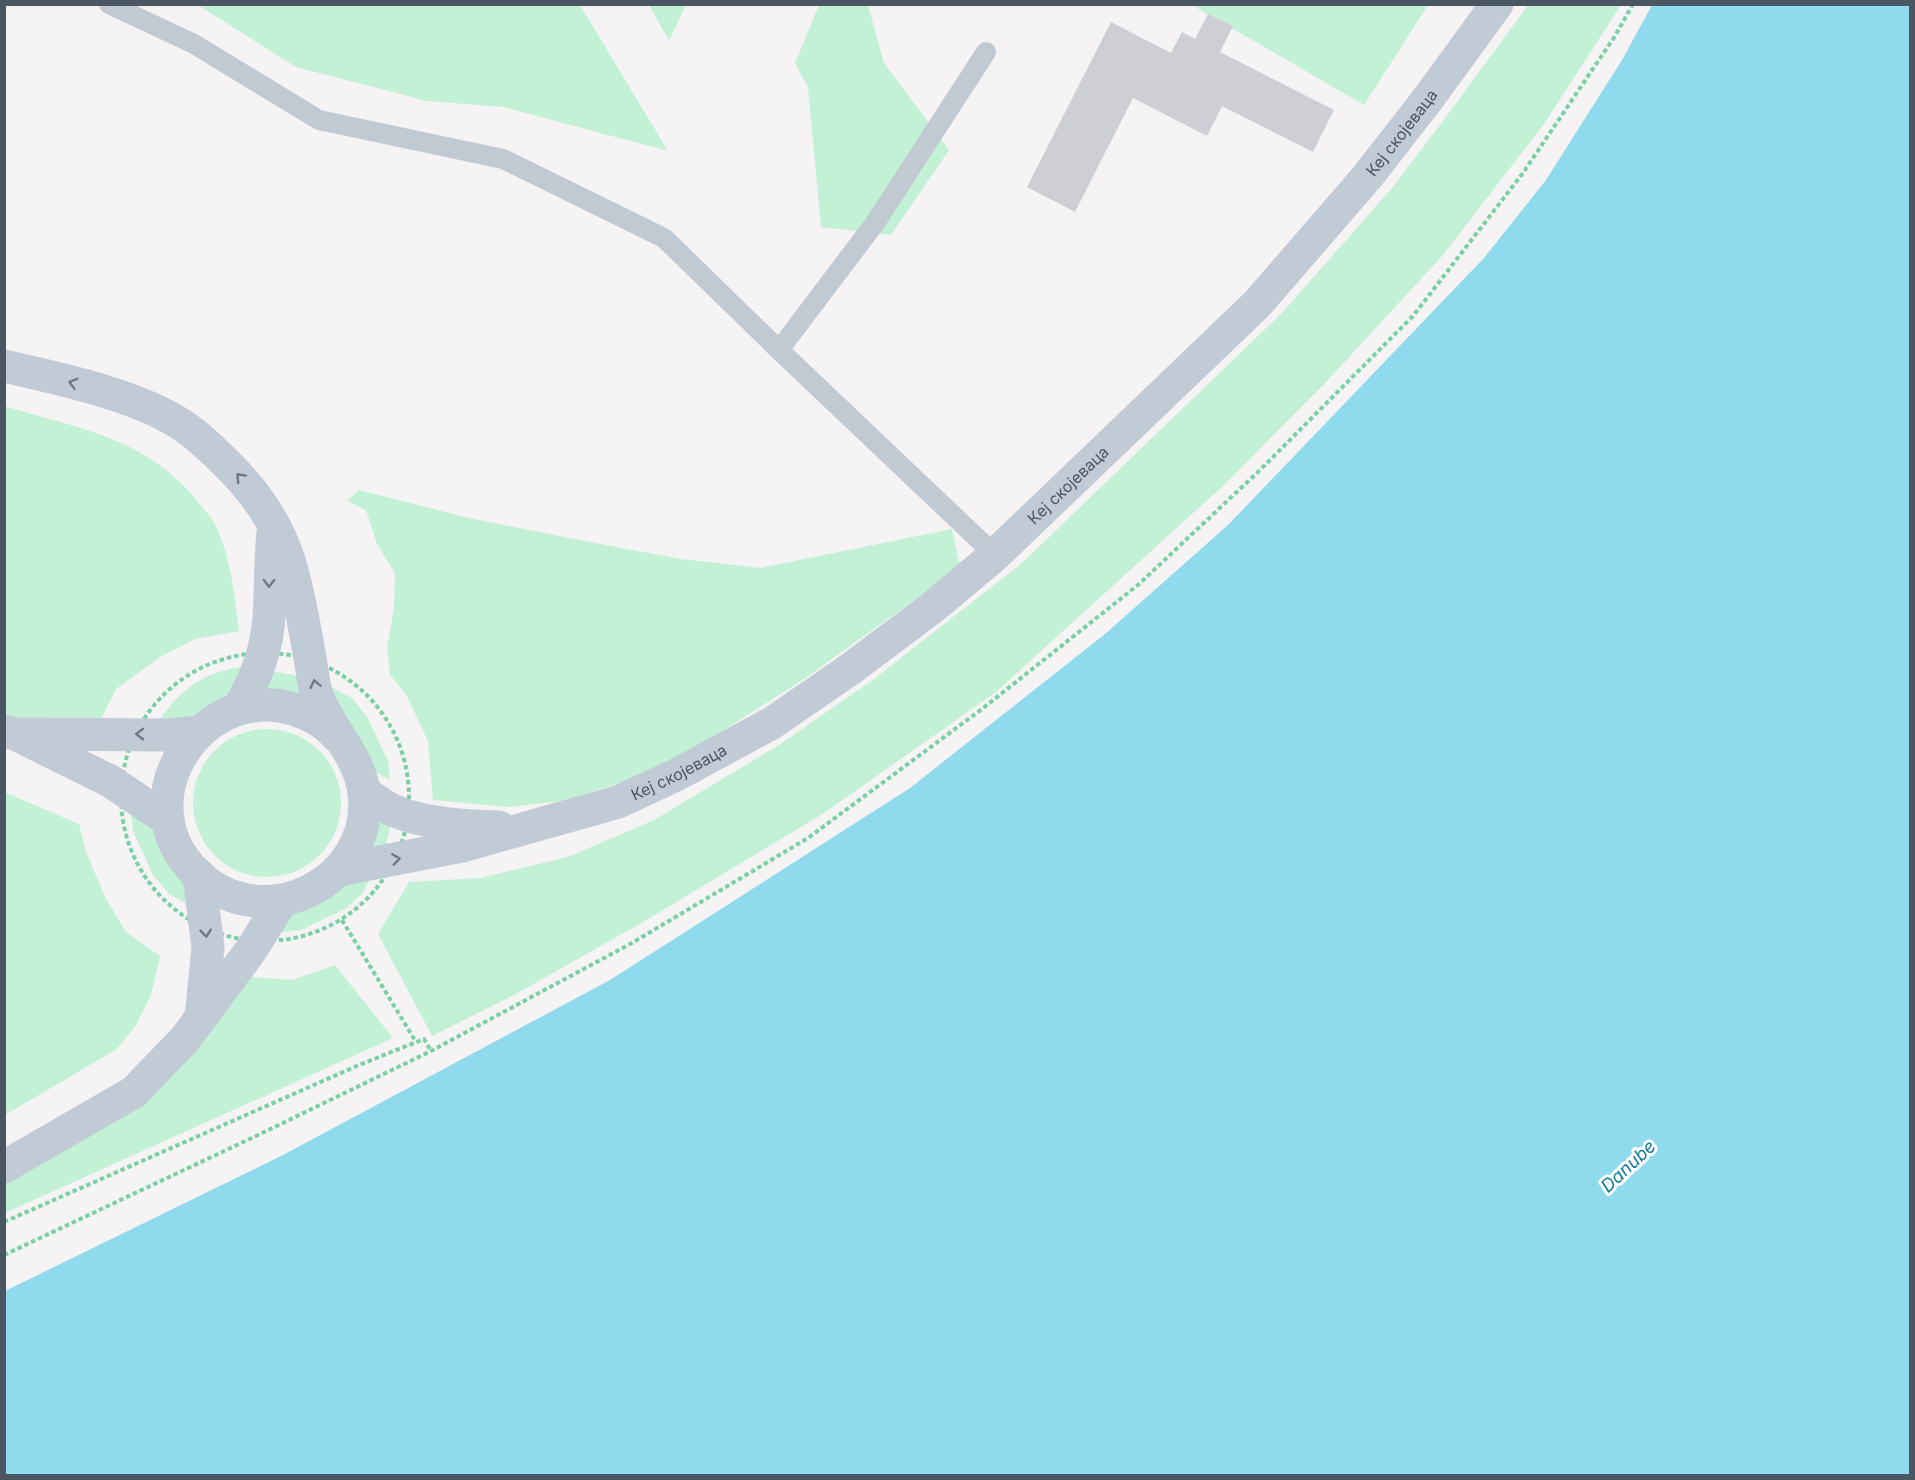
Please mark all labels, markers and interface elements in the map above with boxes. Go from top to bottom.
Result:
street label: Кеј скојеваца [1362,85,1442,180]
one-way arrow [68,378,79,390]
street label: Кеј скојеваца [1023,442,1113,529]
one-way arrow [236,474,247,485]
one-way arrow [263,578,275,587]
one-way arrow [309,679,322,689]
one-way arrow [135,728,144,740]
street label: Кеј скојеваца [628,740,730,805]
one-way arrow [391,853,400,865]
one-way arrow [199,929,212,938]
water label: Danube [1596,1136,1660,1196]

